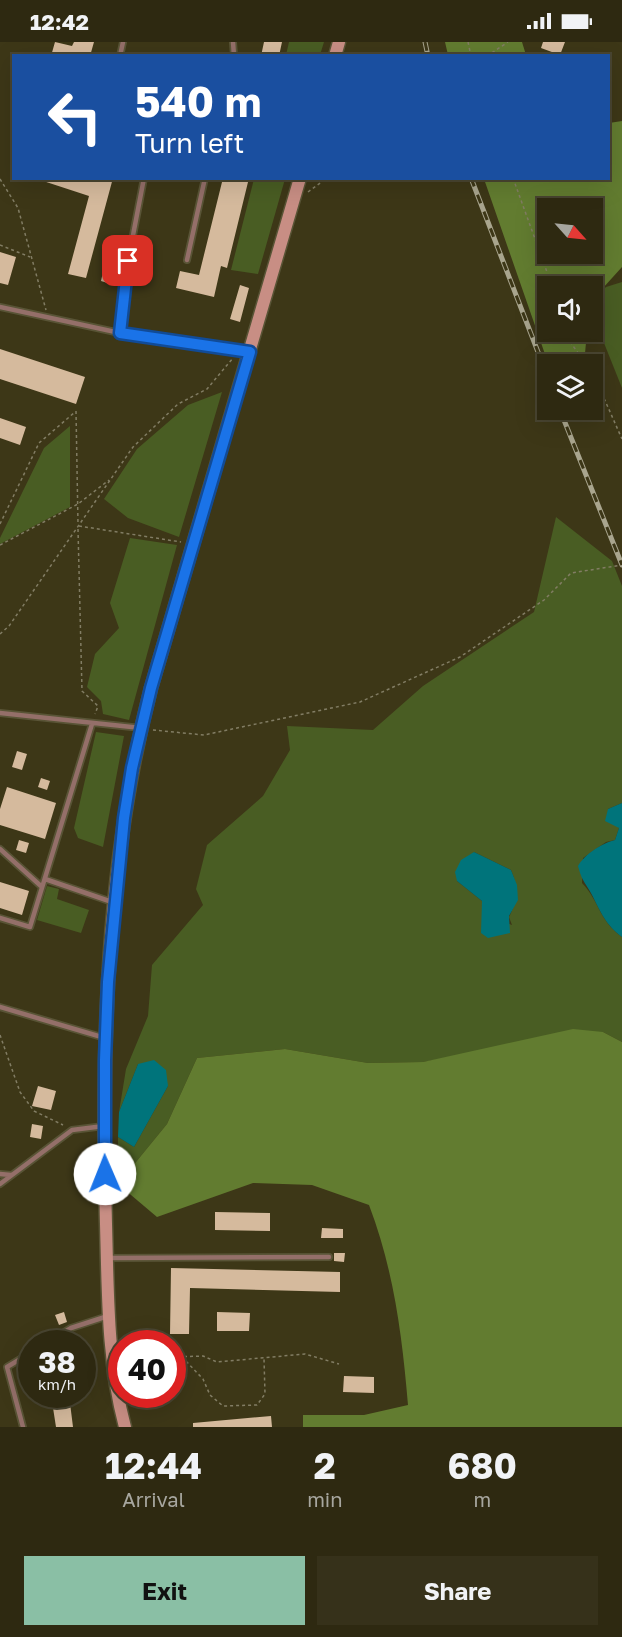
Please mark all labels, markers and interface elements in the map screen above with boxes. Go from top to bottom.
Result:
text: 12:42 [30,8,89,35]
text: 540 m [135,76,261,126]
icon: left [36,78,114,156]
text: Turn left [135,127,244,159]
north arrow [537,198,603,264]
map controls [537,198,603,420]
pin [102,235,153,286]
icon: arrive [111,244,144,277]
button: sound [537,276,603,342]
button: layers [537,354,603,420]
position arrow [73,1142,137,1206]
speed limit sign: 40 [108,1330,186,1408]
text: 38 [38,1344,76,1380]
text: km/h [38,1375,76,1393]
text: 12:44 [105,1444,202,1487]
text: 2 [314,1444,336,1487]
text: 680 [448,1444,517,1487]
text: Arrival [122,1487,185,1511]
text: min [307,1487,343,1511]
text: m [473,1487,491,1511]
button: Exit [24,1556,305,1625]
button: Share [317,1556,598,1625]

